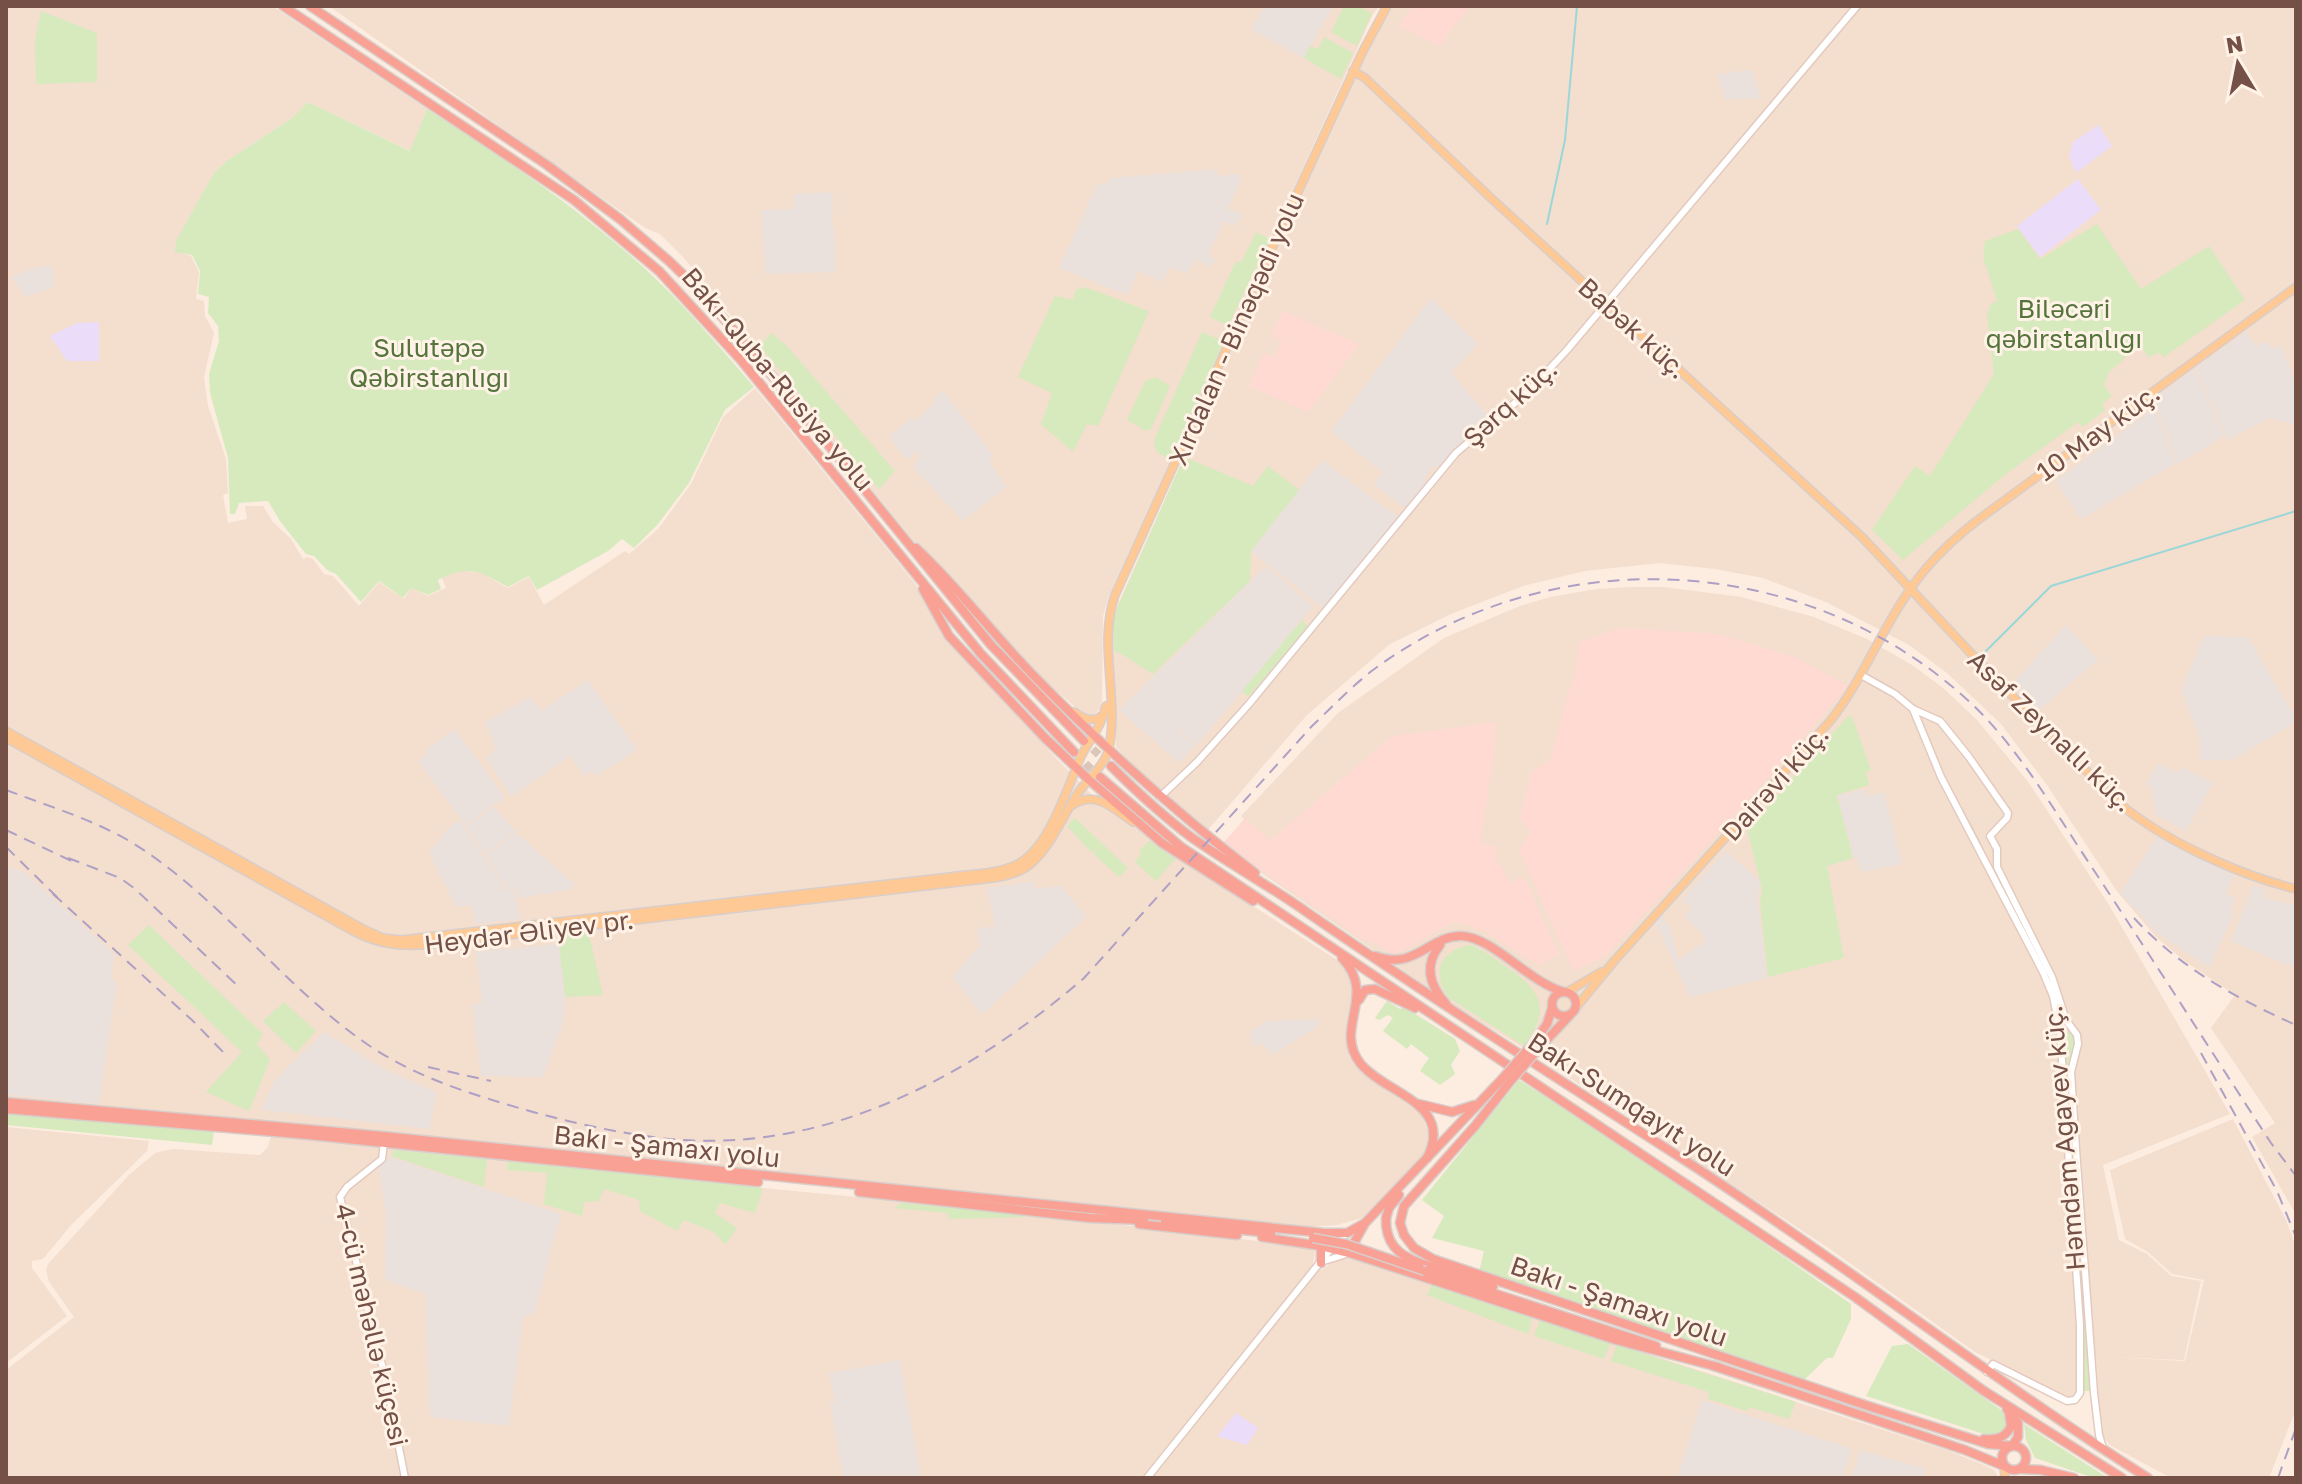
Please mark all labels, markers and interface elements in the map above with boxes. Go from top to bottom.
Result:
north arrow [2198,24,2278,104]
text: N [2224,29,2245,59]
street label: Xırdalan - Binəqədi yolu [1162,188,1310,470]
street label: Bakı-Quba-Rusiya yolu [676,261,880,497]
street label: Babək küç. [1572,271,1694,385]
park label: Biləcəri qəbirstanlığı [1986,293,2142,354]
park label: Sulutəpə Qəbirstanlığı [349,332,509,393]
street label: Şərq küç. [1457,353,1563,453]
street label: 10 May küç. [2030,377,2166,487]
street label: Asəf Zeynallı küç. [1962,644,2140,818]
street label: Dairəvi küç. [1715,719,1835,847]
street label: Heydər Əliyev pr. [423,904,635,960]
street label: Həmdəm Ağayev küç. [2037,1004,2091,1272]
street label: Bakı-Sumqayıt yolu [1522,1025,1742,1183]
street label: Bakı - Şamaxı yolu [552,1119,782,1173]
street label: 4-cü məhəllə küçesi [329,1201,415,1449]
street label: Bakı - Şamaxı yolu [1507,1249,1731,1353]

